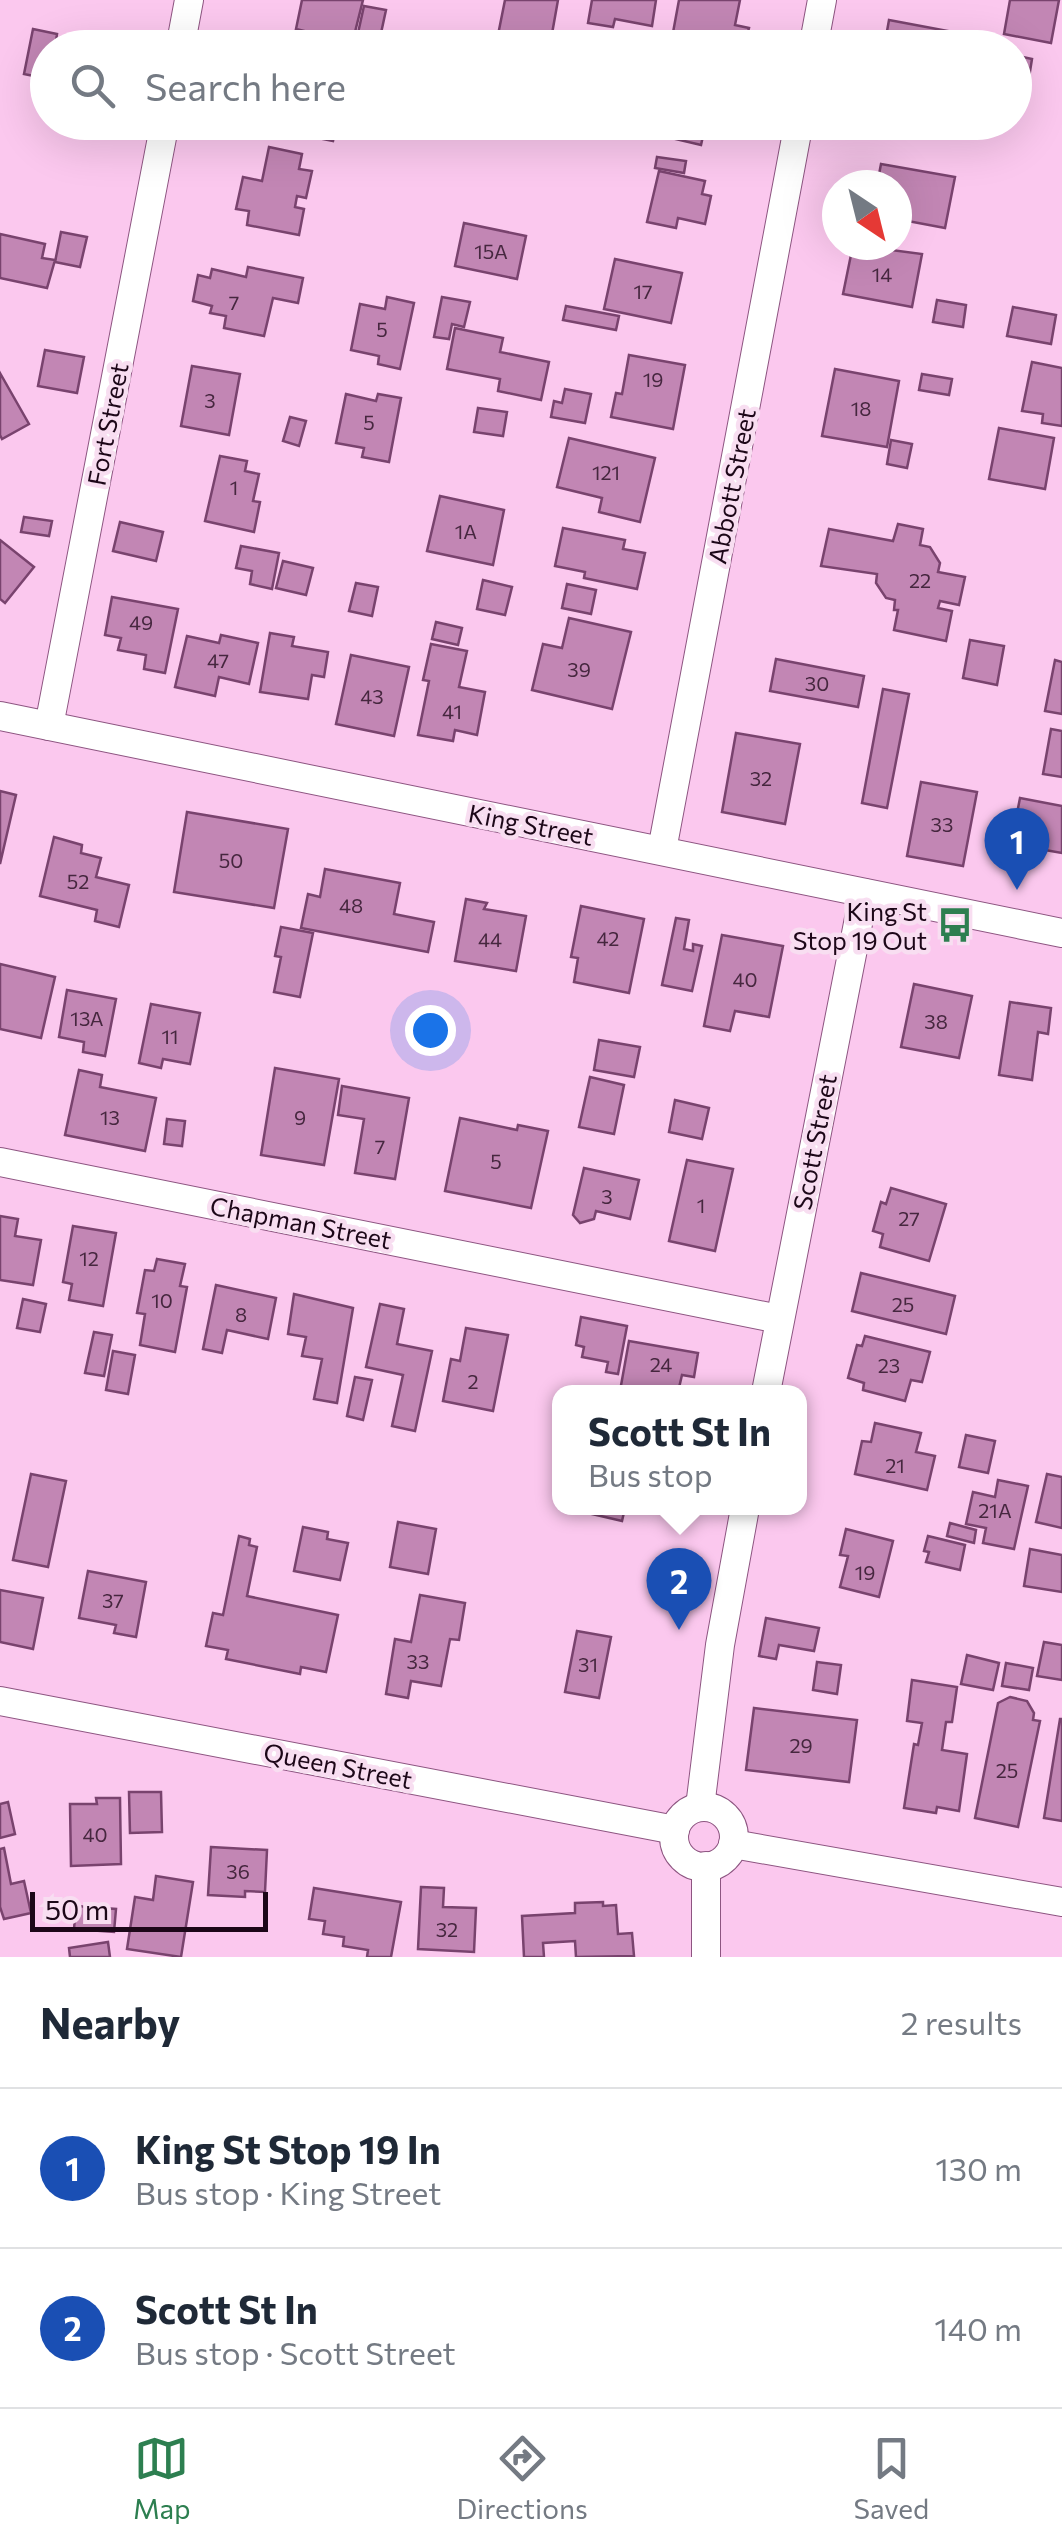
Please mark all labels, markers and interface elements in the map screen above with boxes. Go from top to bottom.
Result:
search box [30,30,1032,140]
icon: search [65,58,120,113]
text: Search here [145,62,346,109]
north arrow [822,170,912,260]
house number: 15A [474,239,508,263]
house number: 14 [872,262,892,286]
house number: 17 [633,279,653,303]
house number: 7 [229,290,239,314]
house number: 5 [376,317,388,341]
street label: Fort Street [80,360,134,488]
house number: 19 [643,367,663,391]
house number: 3 [204,388,216,412]
house number: 18 [851,396,871,420]
street label: Abbott Street [701,406,761,566]
house number: 5 [363,410,375,434]
house number: 121 [592,460,620,484]
house number: 1 [230,475,238,499]
house number: 1A [455,519,477,543]
house number: 22 [909,568,931,592]
house number: 49 [129,610,153,634]
house number: 47 [207,648,229,672]
house number: 39 [567,657,591,681]
house number: 30 [805,671,829,695]
house number: 43 [360,684,384,708]
house number: 41 [442,699,462,723]
house number: 32 [750,766,772,790]
street label: King Street [466,797,596,851]
pin: 1 [984,808,1050,890]
house number: 33 [931,812,953,836]
house number: 50 [219,848,243,872]
house number: 52 [67,869,89,893]
house number: 48 [339,893,363,917]
place label: King St Stop 19 Out [793,896,927,955]
bus stop icon: King St Stop 19 Out [936,906,974,944]
house number: 42 [597,926,619,950]
house number: 44 [478,927,502,951]
house number: 40 [732,967,758,991]
your location [405,1005,456,1056]
house number: 13A [70,1006,104,1030]
house number: 38 [924,1009,948,1033]
house number: 11 [161,1024,179,1048]
street label: Scott Street [786,1072,842,1212]
house number: 13 [100,1105,120,1129]
house number: 9 [294,1105,306,1129]
house number: 7 [375,1134,385,1158]
house number: 5 [490,1149,502,1173]
house number: 3 [601,1184,613,1208]
street label: Chapman Street [208,1190,394,1254]
house number: 1 [697,1193,705,1217]
house number: 27 [898,1206,920,1230]
house number: 12 [79,1246,99,1270]
house number: 10 [151,1288,173,1312]
house number: 25 [892,1292,914,1316]
house number: 8 [235,1302,247,1326]
house number: 24 [650,1352,672,1376]
house number: 23 [878,1353,900,1377]
house number: 2 [467,1369,479,1393]
popup [552,1385,807,1515]
text: Scott St In [588,1407,771,1454]
house number: 21 [885,1453,905,1477]
text: Bus stop [588,1454,713,1494]
house number: 21A [978,1498,1012,1522]
pin: 2 [646,1548,712,1630]
house number: 19 [855,1560,875,1584]
house number: 37 [102,1588,124,1612]
house number: 33 [407,1649,429,1673]
house number: 31 [578,1652,598,1676]
house number: 29 [789,1733,813,1757]
street label: Queen Street [261,1736,415,1794]
house number: 25 [996,1758,1018,1782]
house number: 40 [82,1822,108,1846]
house number: 36 [226,1859,250,1883]
scale bar [30,1887,268,1932]
text: 50 m [45,1892,109,1926]
house number: 32 [436,1917,458,1941]
text: Nearby [40,1996,180,2048]
text: 2 results [901,2002,1022,2042]
text: King St Stop 19 In [135,2125,441,2172]
text: 1 [65,2148,80,2188]
text: 130 m [935,2148,1022,2188]
text: Bus stop · King Street [135,2172,441,2212]
text: Scott St In [135,2285,318,2332]
text: 2 [63,2308,82,2348]
text: 140 m [934,2308,1022,2348]
text: Bus stop · Scott Street [135,2332,456,2372]
tab: Map [133,2431,191,2525]
tab: Directions [456,2431,588,2525]
tab: Saved [854,2431,929,2525]

